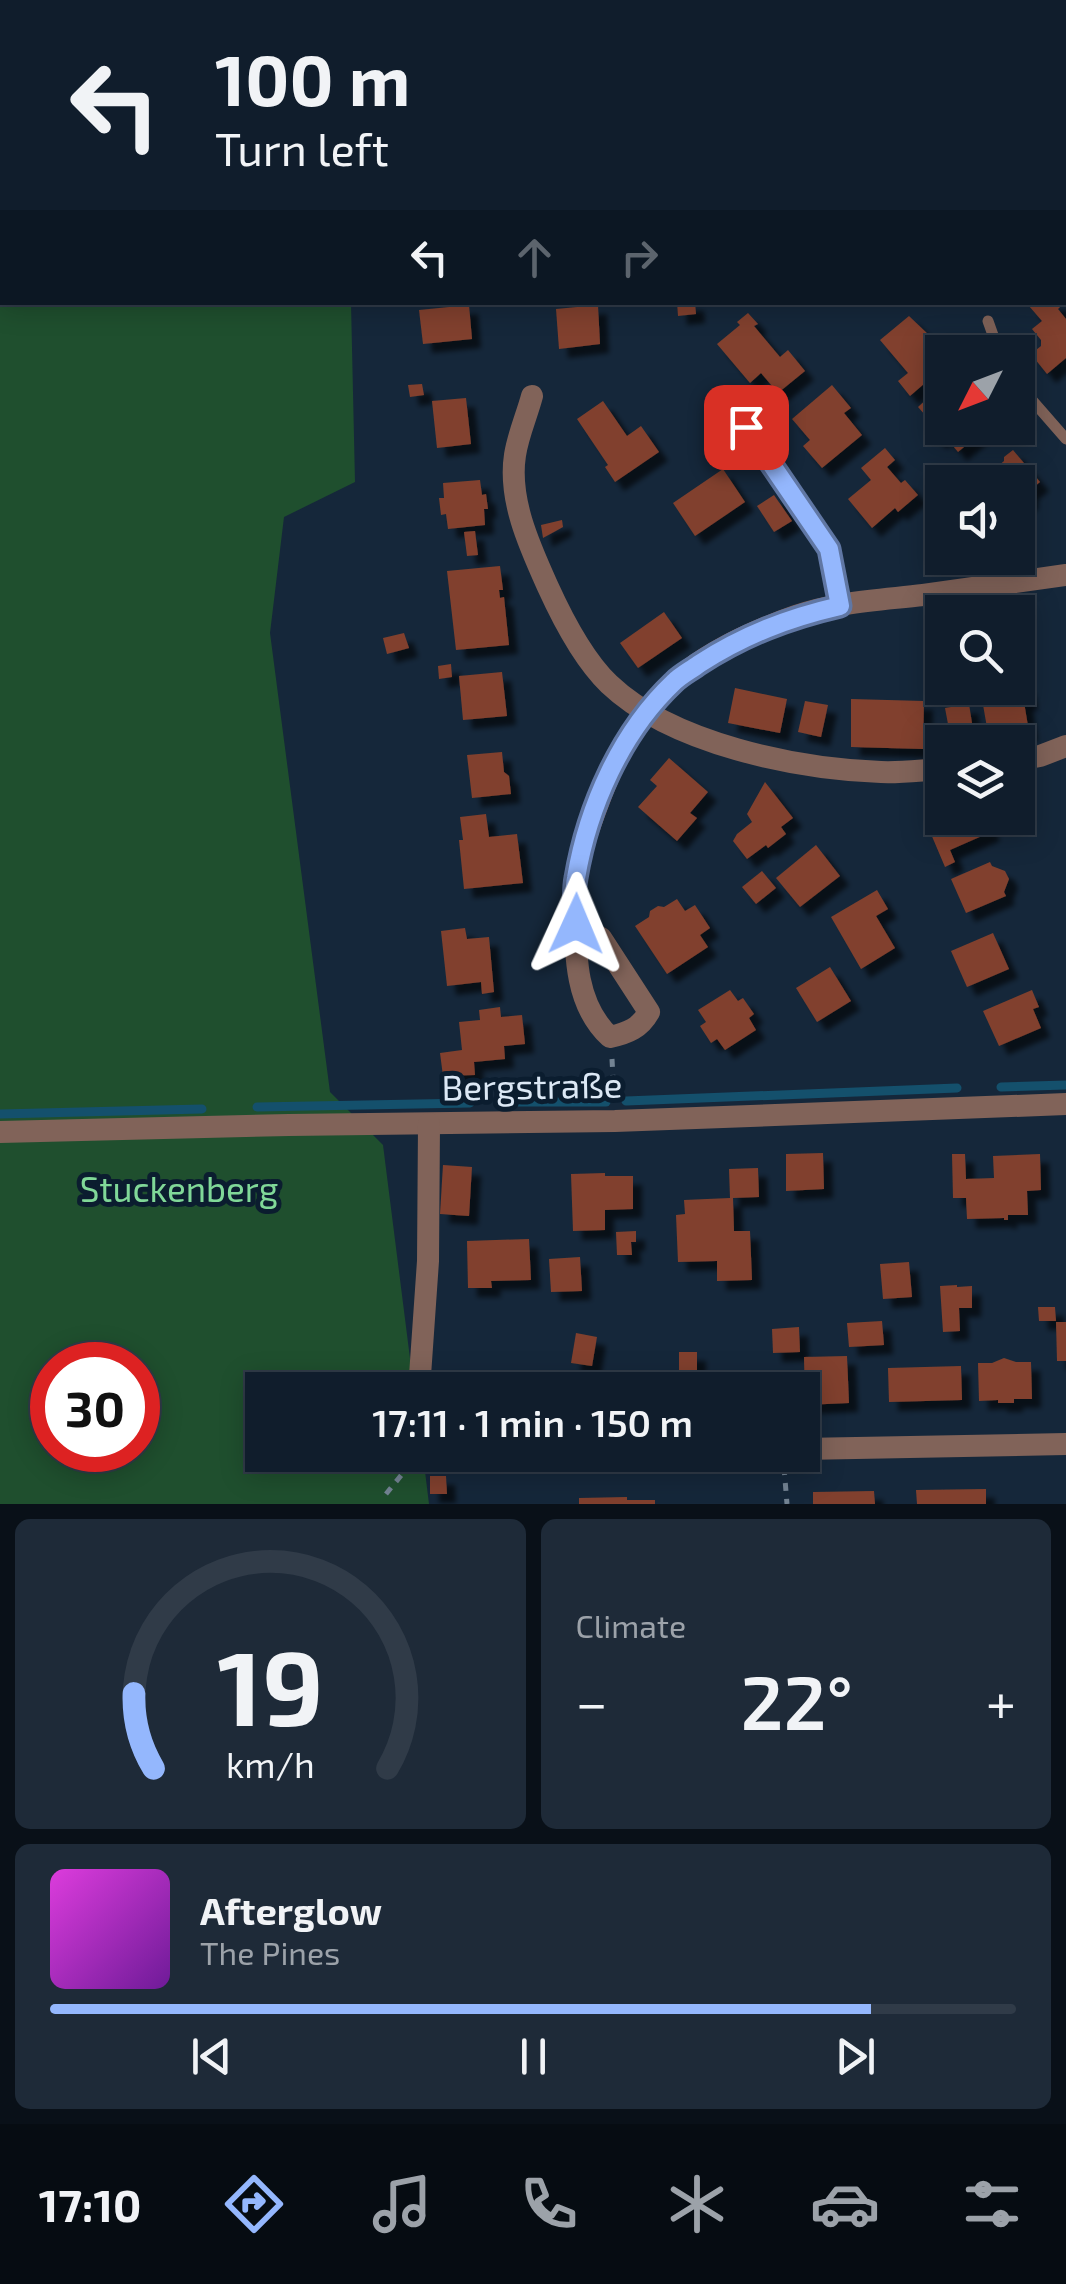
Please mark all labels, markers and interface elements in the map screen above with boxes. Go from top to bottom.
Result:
text: 100 m [215,36,410,120]
icon: left [50,40,180,170]
text: Turn left [215,121,389,175]
icon: left [402,230,457,285]
icon: ahead [507,230,562,285]
icon: right [612,230,667,285]
north arrow [925,335,1035,445]
map controls [925,335,1035,835]
pin [704,385,789,470]
icon: arrive [719,400,774,455]
button: sound [925,465,1035,575]
button: search [925,595,1035,705]
button: layers [925,725,1035,835]
position arrow [524,872,628,976]
street label: Bergstraße [441,1062,623,1108]
park label: Stuckenberg [80,1167,278,1209]
speed limit sign: 30 [30,1342,160,1472]
text: 17:11 · 1 min · 150 m [372,1399,693,1445]
text: Climate [576,1606,686,1644]
text: 19 [217,1622,323,1747]
text: 22° [741,1655,853,1745]
text: − [576,1668,608,1734]
text: + [986,1668,1016,1734]
text: km/h [226,1742,315,1785]
text: Afterglow [200,1887,382,1933]
text: The Pines [200,1933,340,1971]
icon: previous [184,2029,239,2084]
icon: pause [506,2029,561,2084]
icon: next [828,2029,883,2084]
icon: directions [219,2169,289,2239]
icon: music [367,2169,437,2239]
icon: phone [514,2169,584,2239]
icon: climate [662,2169,732,2239]
icon: car [810,2169,880,2239]
icon: filters [957,2169,1027,2239]
text: 17:10 [39,2177,141,2231]

